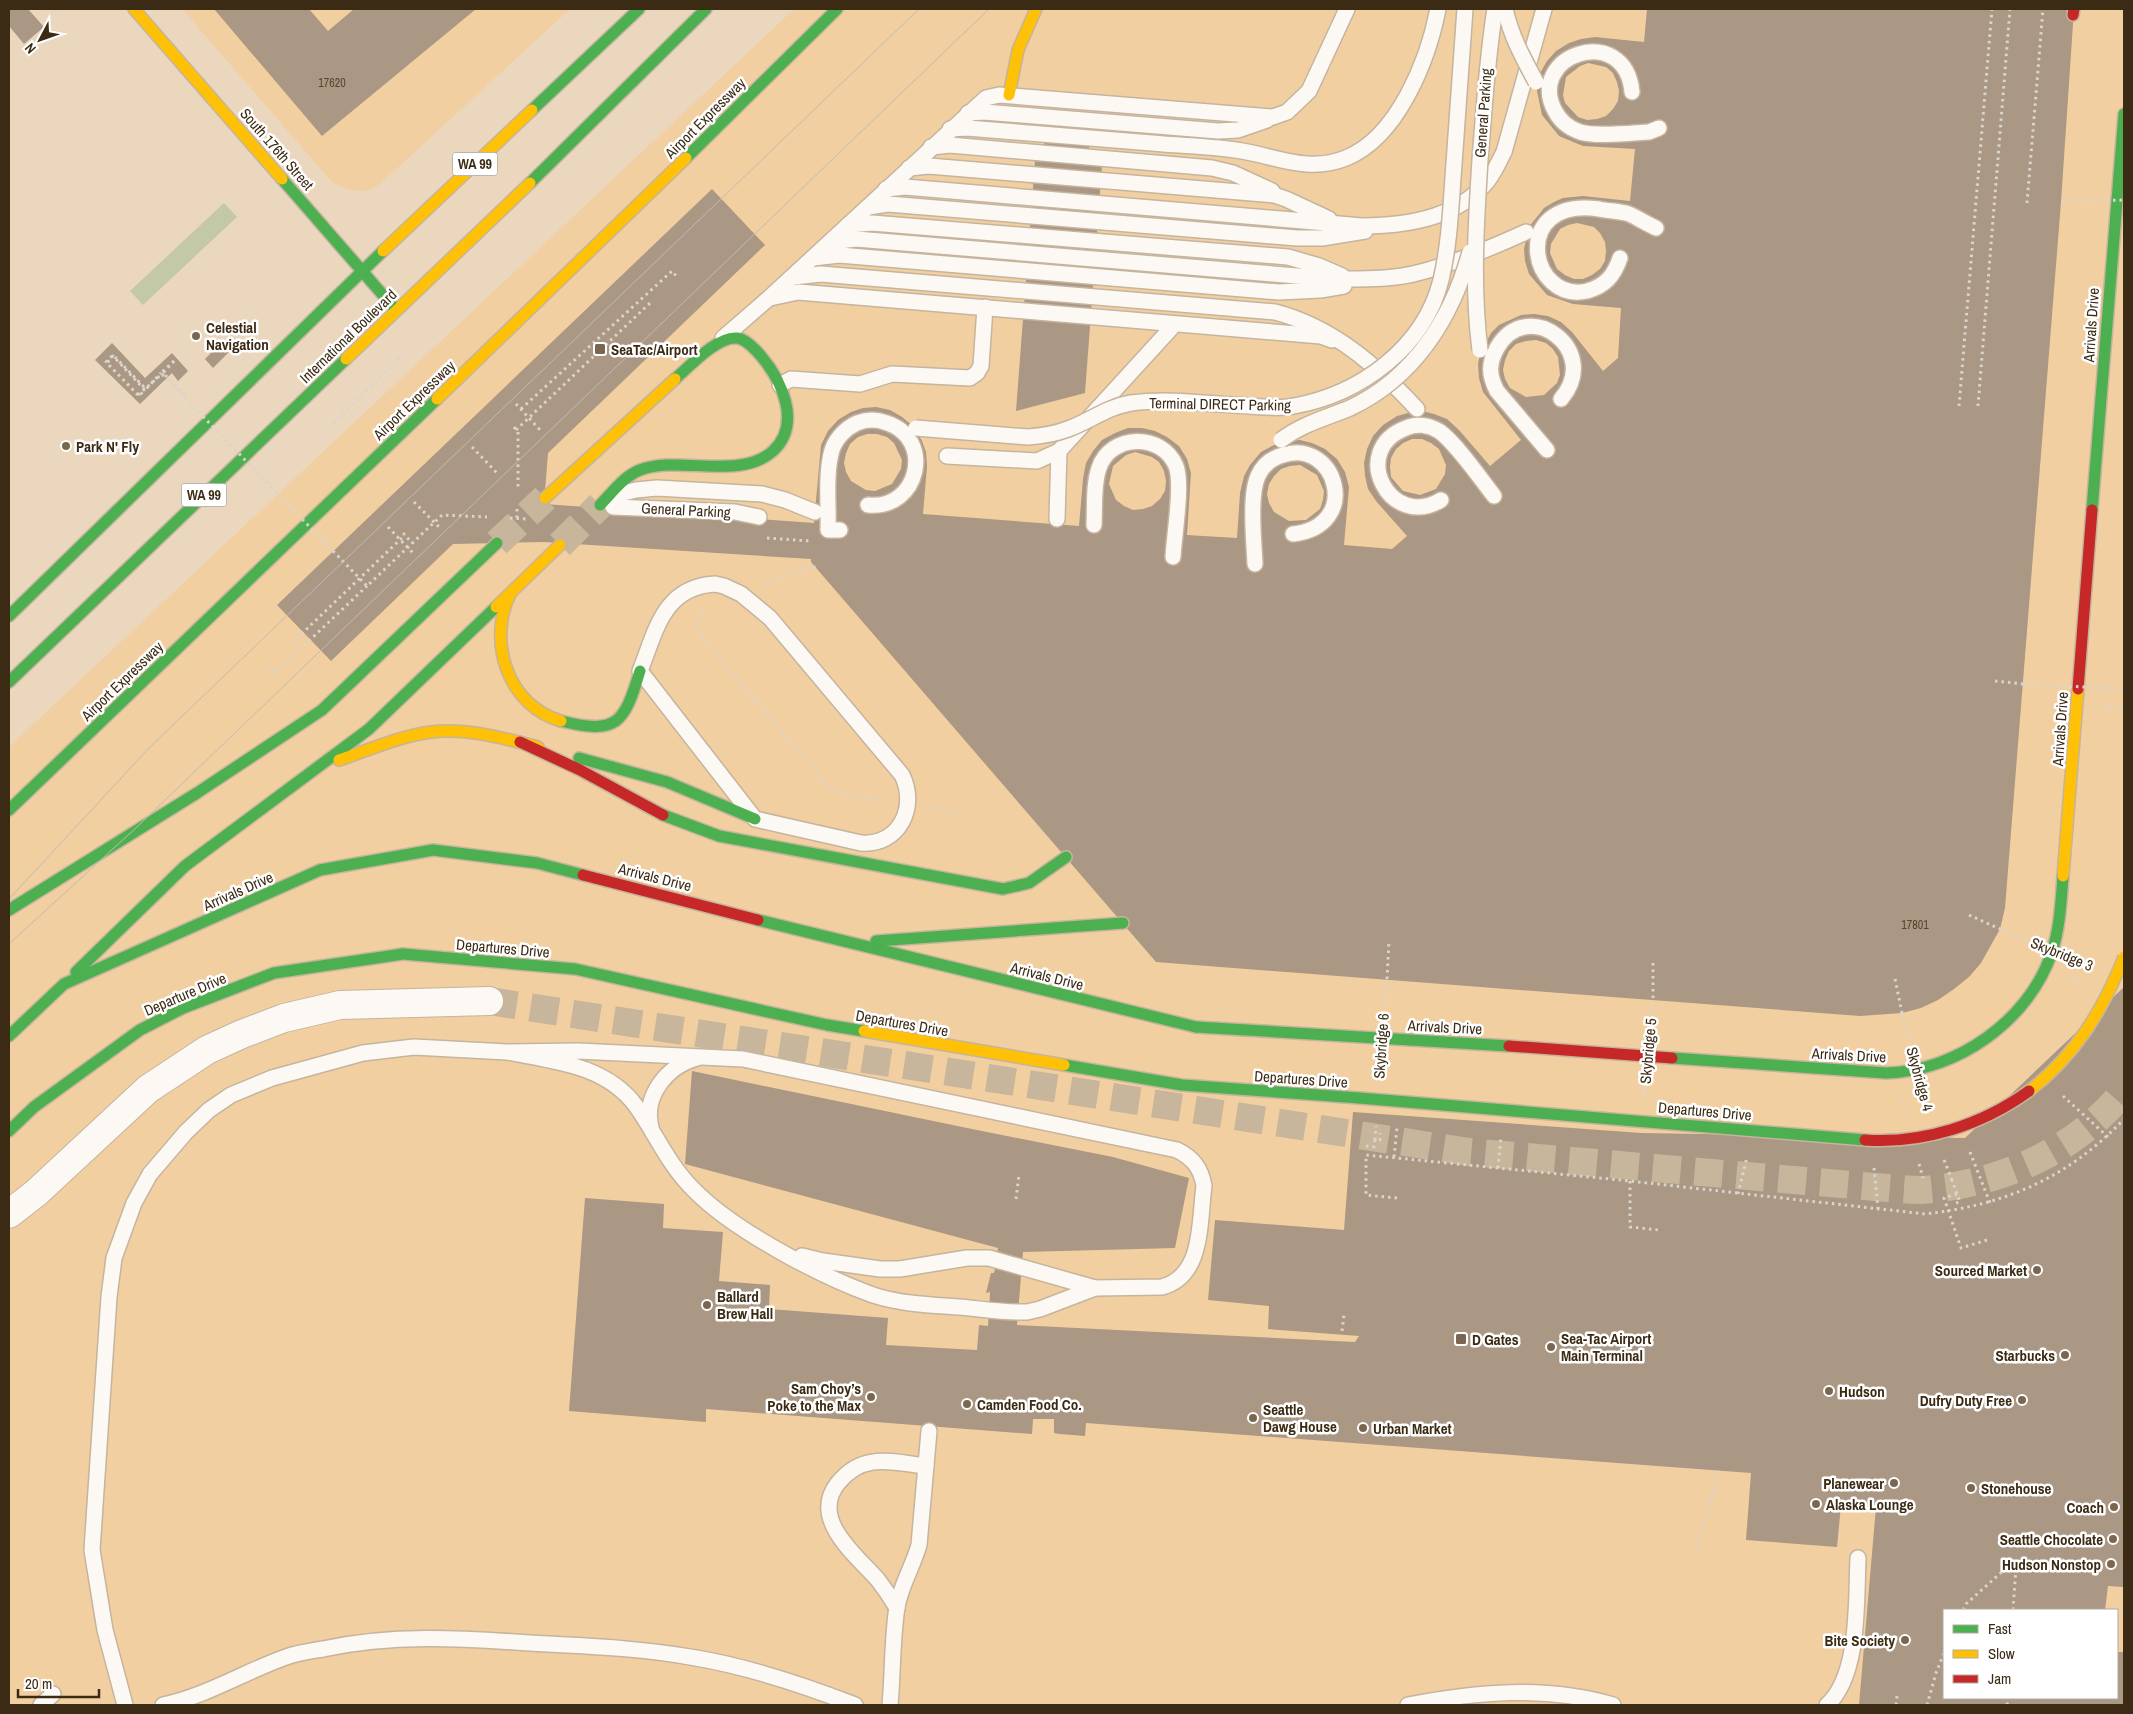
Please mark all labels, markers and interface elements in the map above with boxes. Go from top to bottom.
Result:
north arrow [15,15,65,65]
text: N [21,39,40,58]
street label: General Parking [1469,67,1497,158]
street label: Airport Expressway [659,72,751,164]
house number: 17620 [318,75,346,91]
street label: South 176th Street [235,103,319,195]
road number: WA 99 [452,152,498,175]
street label: International Boulevard [295,284,401,388]
street label: Arrivals Drive [2078,287,2104,364]
place label: Celestial Navigation [206,317,269,355]
marker: Celestial Navigation [190,330,202,342]
place label: SeaTac/Airport [611,339,698,360]
marker: SeaTac/Airport [593,342,607,356]
street label: Airport Expressway [368,355,460,445]
street label: Terminal DIRECT Parking [1149,392,1291,416]
place label: Park N' Fly [76,436,139,457]
marker: Park N' Fly [60,440,72,452]
road number: WA 99 [182,484,226,506]
street label: General Parking [641,497,731,523]
street label: Airport Expressway [76,636,168,726]
street label: Arrivals Drive [2047,691,2073,768]
street label: Arrivals Drive [615,858,694,896]
street label: Arrivals Drive [199,866,276,916]
house number: 17801 [1901,917,1929,933]
street label: Skybridge 3 [2028,932,2097,976]
street label: Departures Drive [455,933,551,963]
street label: Arrivals Drive [1007,957,1086,995]
street label: Departure Drive [141,967,230,1021]
street label: Departures Drive [854,1005,950,1041]
street label: Skybridge 6 [1368,1012,1394,1079]
street label: Arrivals Drive [1406,1015,1483,1039]
street label: Skybridge 5 [1635,1017,1661,1085]
street label: Arrivals Drive [1810,1043,1887,1067]
street label: Skybridge 4 [1901,1045,1939,1114]
street label: Departures Drive [1254,1065,1349,1093]
street label: Departures Drive [1657,1096,1753,1126]
place label: Sourced Market [1935,1260,2027,1281]
marker: Sourced Market [2031,1264,2043,1276]
place label: Ballard Brew Hall [717,1286,773,1324]
marker: Ballard Brew Hall [701,1299,713,1311]
place label: Sea-Tac Airport Main Terminal [1561,1328,1651,1366]
place label: D Gates [1472,1329,1519,1350]
marker: D Gates [1454,1332,1468,1346]
marker: Sea-Tac Airport Main Terminal [1545,1341,1557,1353]
place label: Starbucks [1996,1345,2055,1366]
marker: Starbucks [2059,1349,2071,1361]
place label: Sam Choy’s Poke to the Max [767,1378,861,1416]
place label: Hudson [1839,1381,1885,1402]
marker: Hudson [1823,1385,1835,1397]
place label: Dufry Duty Free [1920,1390,2012,1411]
marker: Sam Choy’s Poke to the Max [865,1391,877,1403]
place label: Camden Food Co. [977,1394,1082,1415]
marker: Dufry Duty Free [2016,1394,2028,1406]
marker: Camden Food Co. [961,1398,973,1410]
place label: Seattle Dawg House [1263,1399,1337,1437]
marker: Seattle Dawg House [1247,1412,1259,1424]
place label: Urban Market [1373,1418,1452,1439]
marker: Urban Market [1357,1422,1369,1434]
place label: Planewear [1823,1473,1884,1494]
marker: Planewear [1888,1477,1900,1489]
place label: Stonehouse [1981,1478,2052,1499]
marker: Stonehouse [1965,1482,1977,1494]
place label: Alaska Lounge [1826,1494,1914,1515]
place label: Coach [2066,1497,2104,1518]
marker: Alaska Lounge [1810,1498,1822,1510]
marker: Coach [2108,1501,2120,1513]
place label: Seattle Chocolate [2000,1529,2103,1550]
marker: Seattle Chocolate [2107,1533,2119,1545]
place label: Hudson Nonstop [2002,1554,2101,1575]
marker: Hudson Nonstop [2105,1558,2117,1570]
legend [1943,1609,2118,1699]
text: Fast [1988,1618,2012,1639]
place label: Bite Society [1825,1630,1895,1651]
marker: Bite Society [1899,1634,1911,1646]
text: Slow [1988,1643,2015,1664]
scale bar [18,1666,99,1698]
text: Jam [1988,1668,2011,1689]
text: 20 m [25,1673,52,1694]

